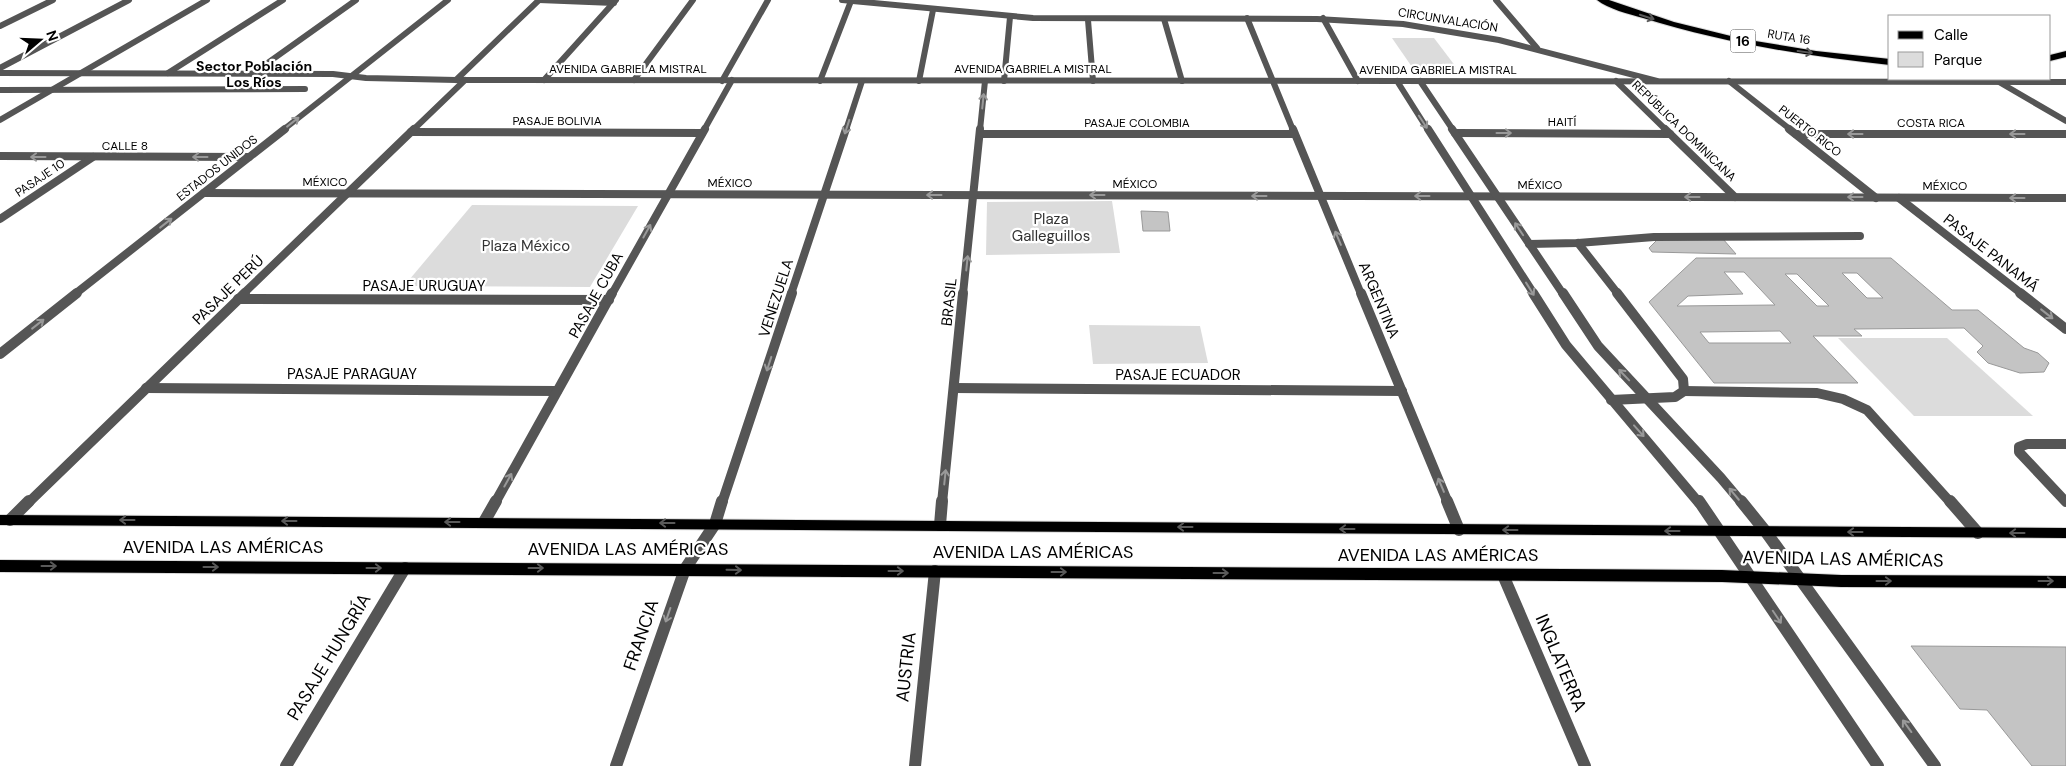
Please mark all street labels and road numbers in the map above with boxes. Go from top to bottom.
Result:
street label: CIRCUNVALACIÓN [1397,4,1499,36]
street label: RUTA 16 [1766,26,1812,48]
road number: 16 [1730,29,1756,52]
street label: AVENIDA GABRIELA MISTRAL [549,61,707,77]
street label: AVENIDA GABRIELA MISTRAL [954,61,1112,77]
street label: AVENIDA GABRIELA MISTRAL [1359,62,1517,78]
street label: REPÚBLICA DOMINICANA [1629,77,1740,185]
street label: PUERTO RICO [1775,102,1845,160]
street label: PASAJE BOLIVIA [512,113,602,129]
street label: HAITÍ [1548,114,1576,130]
street label: PASAJE COLOMBIA [1084,115,1190,131]
street label: COSTA RICA [1897,115,1965,131]
street label: ESTADOS UNIDOS [173,131,261,205]
street label: CALLE 8 [102,138,148,154]
street label: PASAJE 10 [12,156,68,200]
street label: MÉXICO [303,174,347,190]
street label: MÉXICO [708,175,752,191]
street label: MÉXICO [1113,176,1157,192]
street label: MÉXICO [1518,177,1562,193]
street label: MÉXICO [1923,178,1967,194]
street label: PASAJE PANAMÁ [1939,209,2043,297]
street label: PASAJE CUBA [564,248,628,342]
street label: PASAJE PERÚ [188,251,268,329]
street label: VENEZUELA [754,256,798,340]
street label: ARGENTINA [1354,259,1404,341]
street label: PASAJE URUGUAY [363,276,486,296]
street label: BRASIL [937,277,961,327]
street label: PASAJE PARAGUAY [287,364,417,384]
street label: PASAJE ECUADOR [1115,365,1241,385]
street label: AVENIDA LAS AMÉRICAS [122,535,324,559]
street label: AVENIDA LAS AMÉRICAS [527,537,729,561]
street label: AVENIDA LAS AMÉRICAS [932,540,1134,564]
street label: AVENIDA LAS AMÉRICAS [1337,543,1539,567]
street label: AVENIDA LAS AMÉRICAS [1742,545,1944,573]
street label: PASAJE HUNGRÍA [282,589,376,725]
street label: FRANCIA [618,596,664,674]
street label: INGLATERRA [1530,610,1592,716]
street label: AUSTRIA [890,631,922,703]

